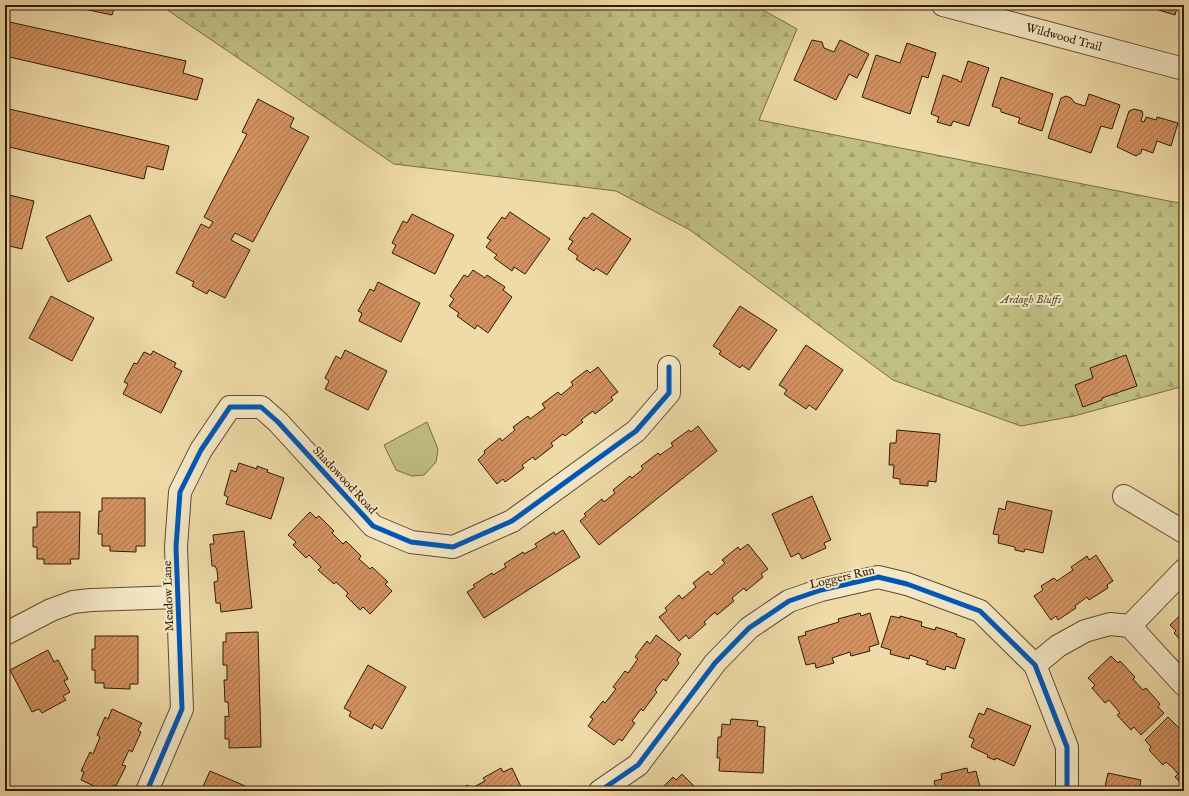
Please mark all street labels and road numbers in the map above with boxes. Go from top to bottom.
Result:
street label: Wildwood Trail [1024,20,1104,55]
street label: Shadowood Road [309,443,380,518]
street label: Meadow Lane [160,560,177,632]
street label: Loggers Run [808,563,877,592]

